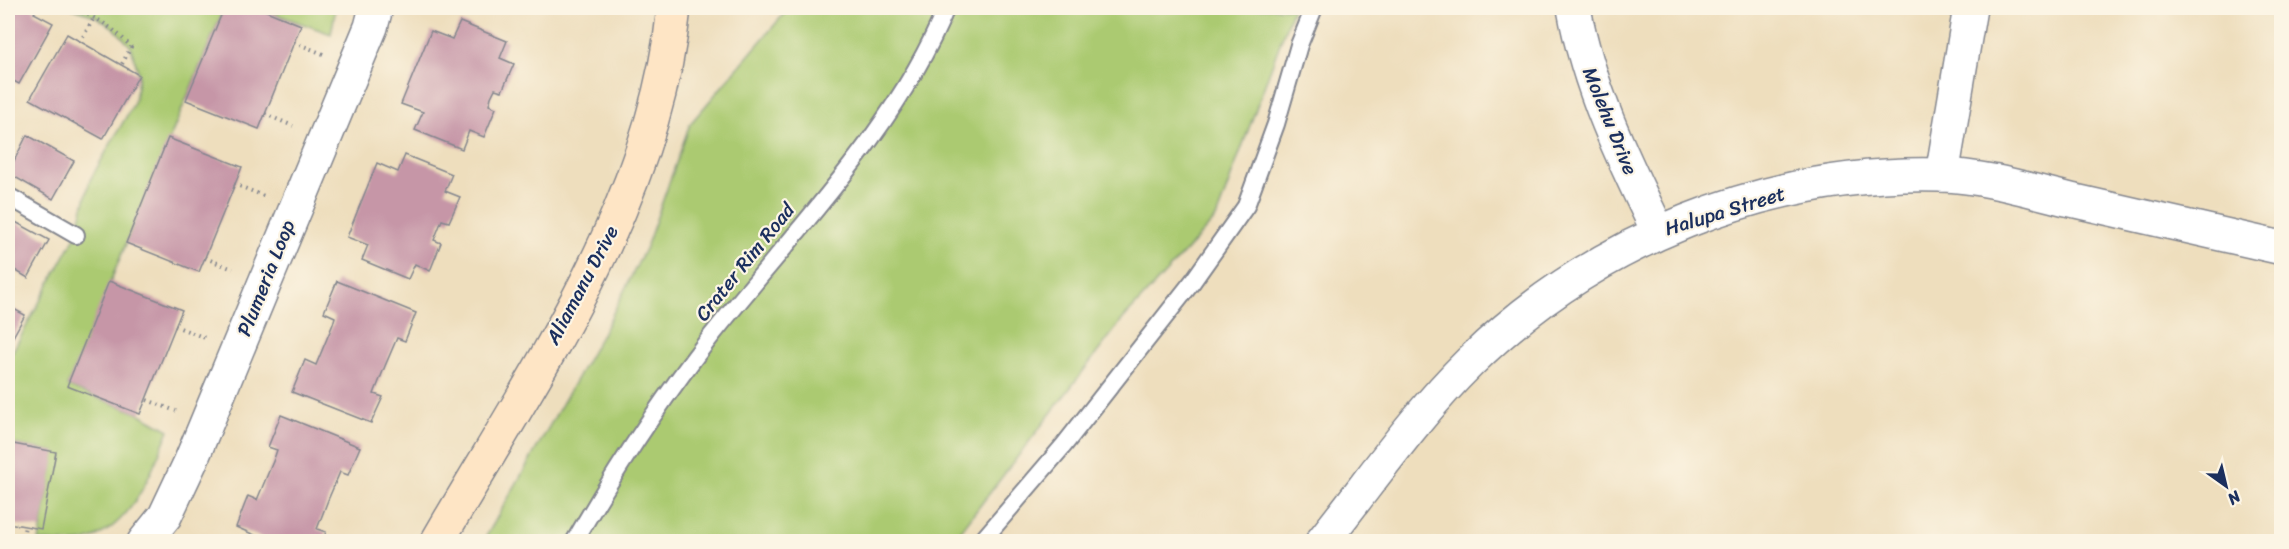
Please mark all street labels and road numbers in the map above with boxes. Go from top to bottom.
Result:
street label: Molehu Drive [1572,62,1648,180]
street label: Halupa Street [1660,176,1790,246]
street label: Crater Rim Road [686,194,805,329]
street label: Plumeria Loop [227,214,305,342]
street label: Aliamanu Drive [535,219,628,352]

